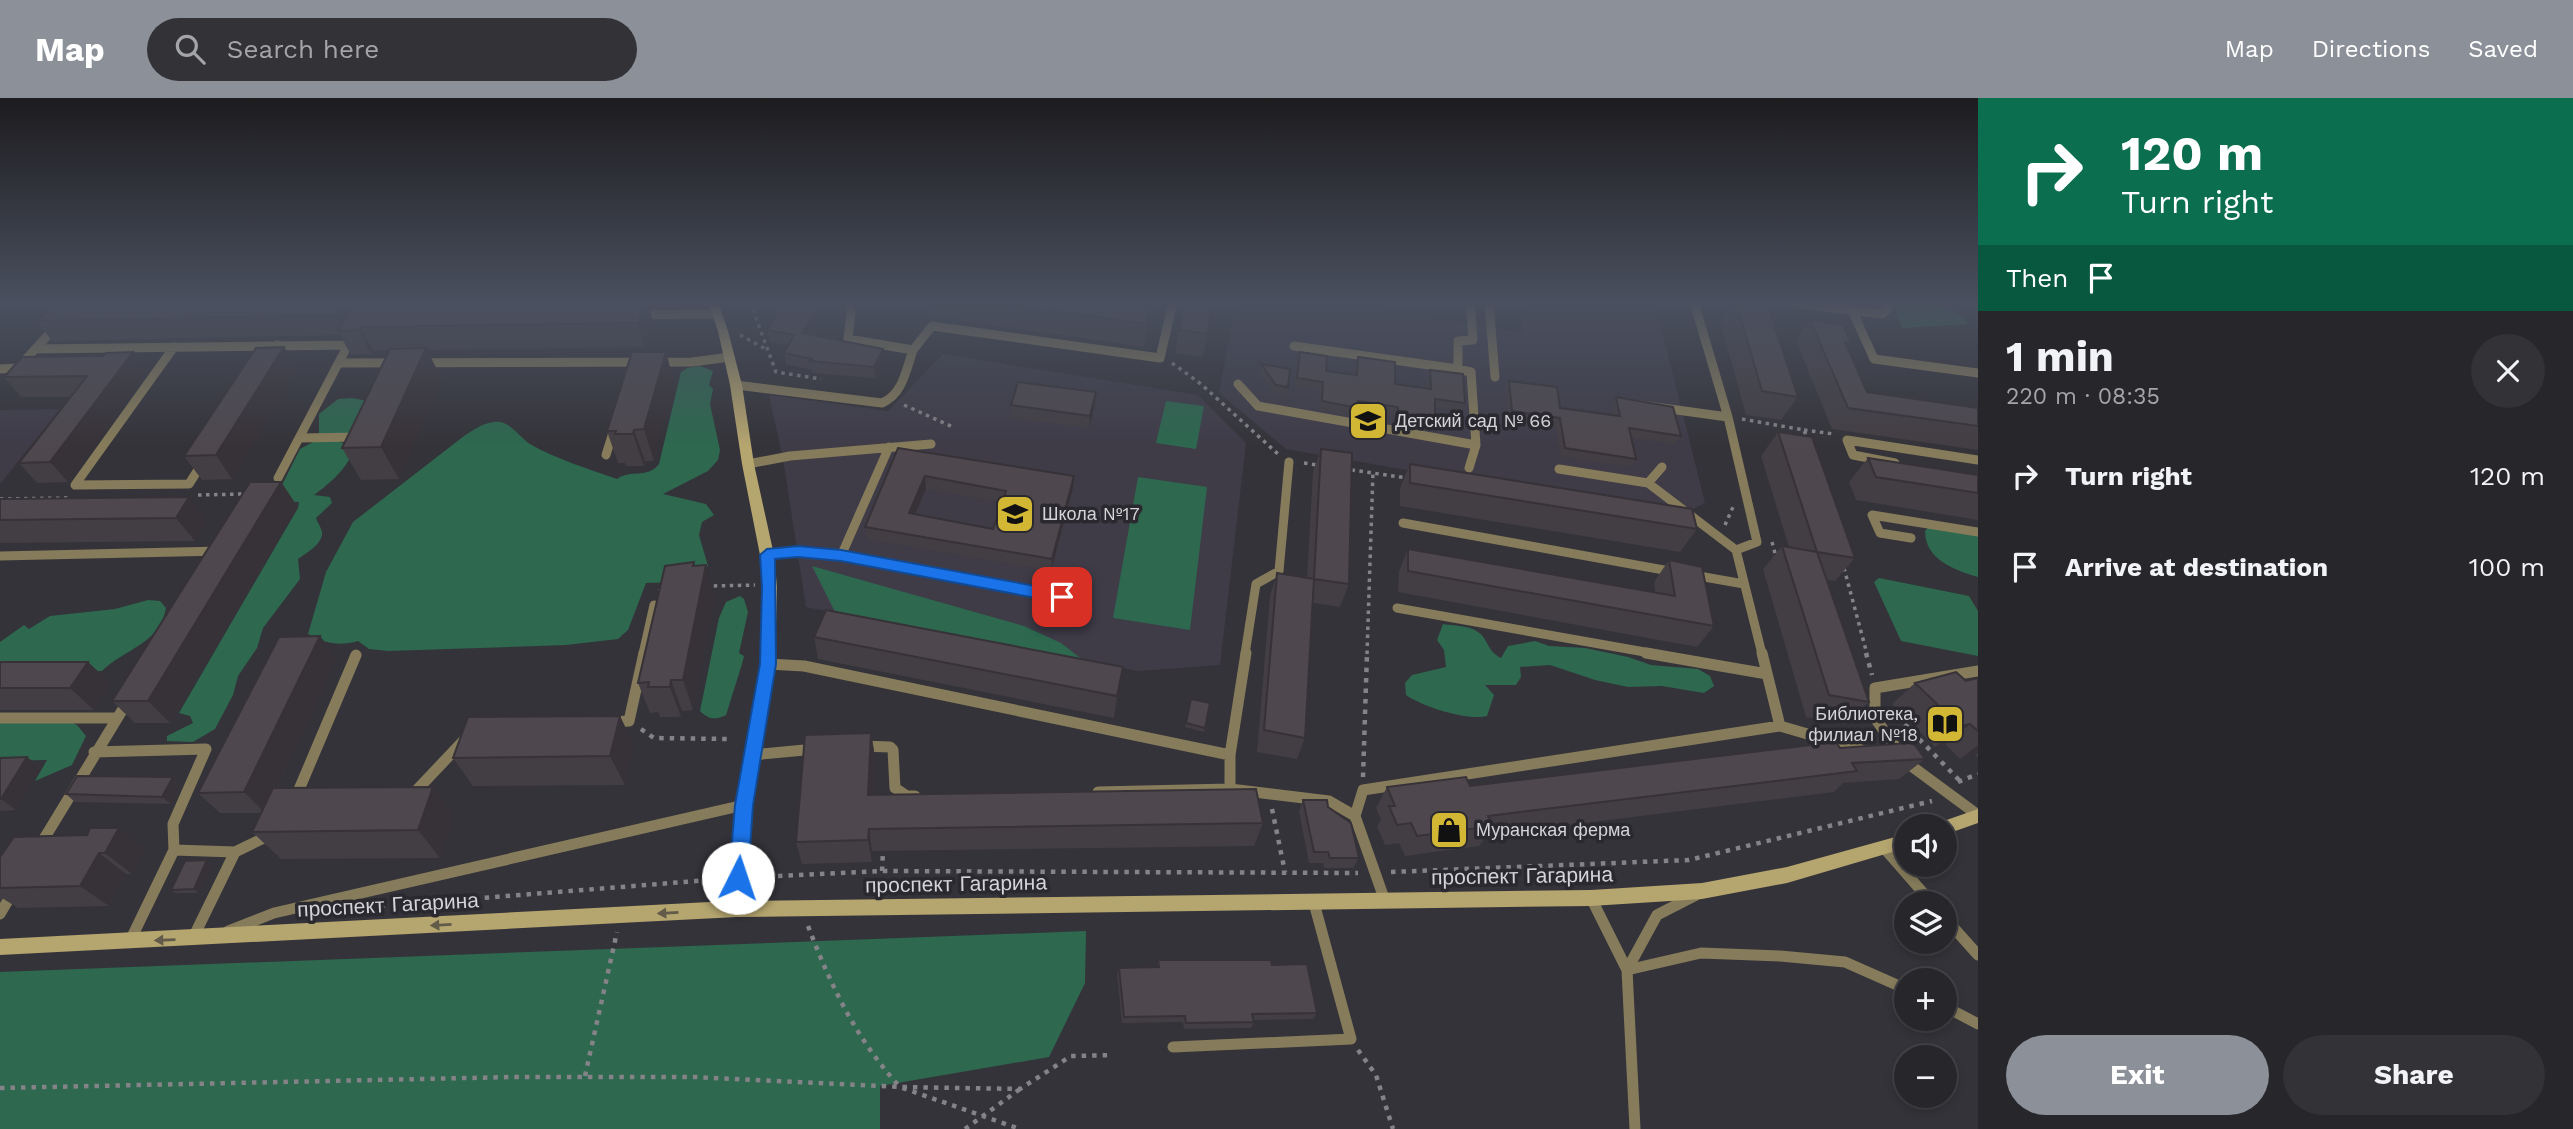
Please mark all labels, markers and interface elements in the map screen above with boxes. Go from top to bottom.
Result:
search box [147,18,637,81]
text: Map [35,30,105,69]
icon: search [171,30,209,68]
text: Search here [227,34,379,64]
text: Map [2225,35,2274,63]
text: Directions [2312,35,2430,63]
text: Saved [2468,35,2538,63]
text: 120 m [2121,124,2263,182]
icon: right [2006,126,2097,217]
text: Turn right [2121,183,2273,221]
icon: arrive [2082,259,2120,297]
text: Then [2006,263,2068,293]
text: 1 min [2006,332,2114,381]
button: close [2471,334,2545,408]
text: 220 m · 08:35 [2006,383,2160,410]
school or university icon: Детский сад № 66 [1347,400,1389,442]
place label: Детский сад № 66 [1395,410,1551,431]
icon: right [2006,457,2044,495]
text: Turn right [2065,461,2192,491]
text: 120 m [2470,461,2545,491]
school or university icon: Школа №17 [994,493,1036,535]
place label: Школа №17 [1042,503,1140,524]
icon: arrive [2006,548,2044,586]
text: Arrive at destination [2065,552,2328,582]
text: 100 m [2469,552,2545,582]
pin [1032,567,1092,627]
icon: arrive [1043,578,1081,616]
place label: Библиотека, филиал №18 [1808,703,1918,745]
library icon: Библиотека, филиал №18 [1924,703,1966,745]
shop icon: Муранская ферма [1428,809,1470,851]
map controls [1894,814,1957,1108]
button: sound [1894,814,1957,877]
place label: Муранская ферма [1476,819,1631,840]
position arrow [701,841,775,915]
street label: проспект Гагарина [1431,861,1613,890]
street label: проспект Гагарина [865,869,1047,898]
street label: проспект Гагарина [296,887,480,922]
button: layers [1894,891,1957,954]
one-way arrow [657,908,679,919]
one-way arrow [430,920,452,931]
one-way arrow [154,934,176,945]
button: + [1894,968,1957,1031]
button: Exit [2006,1035,2269,1115]
button: Share [2283,1035,2545,1115]
button: − [1894,1045,1957,1108]

